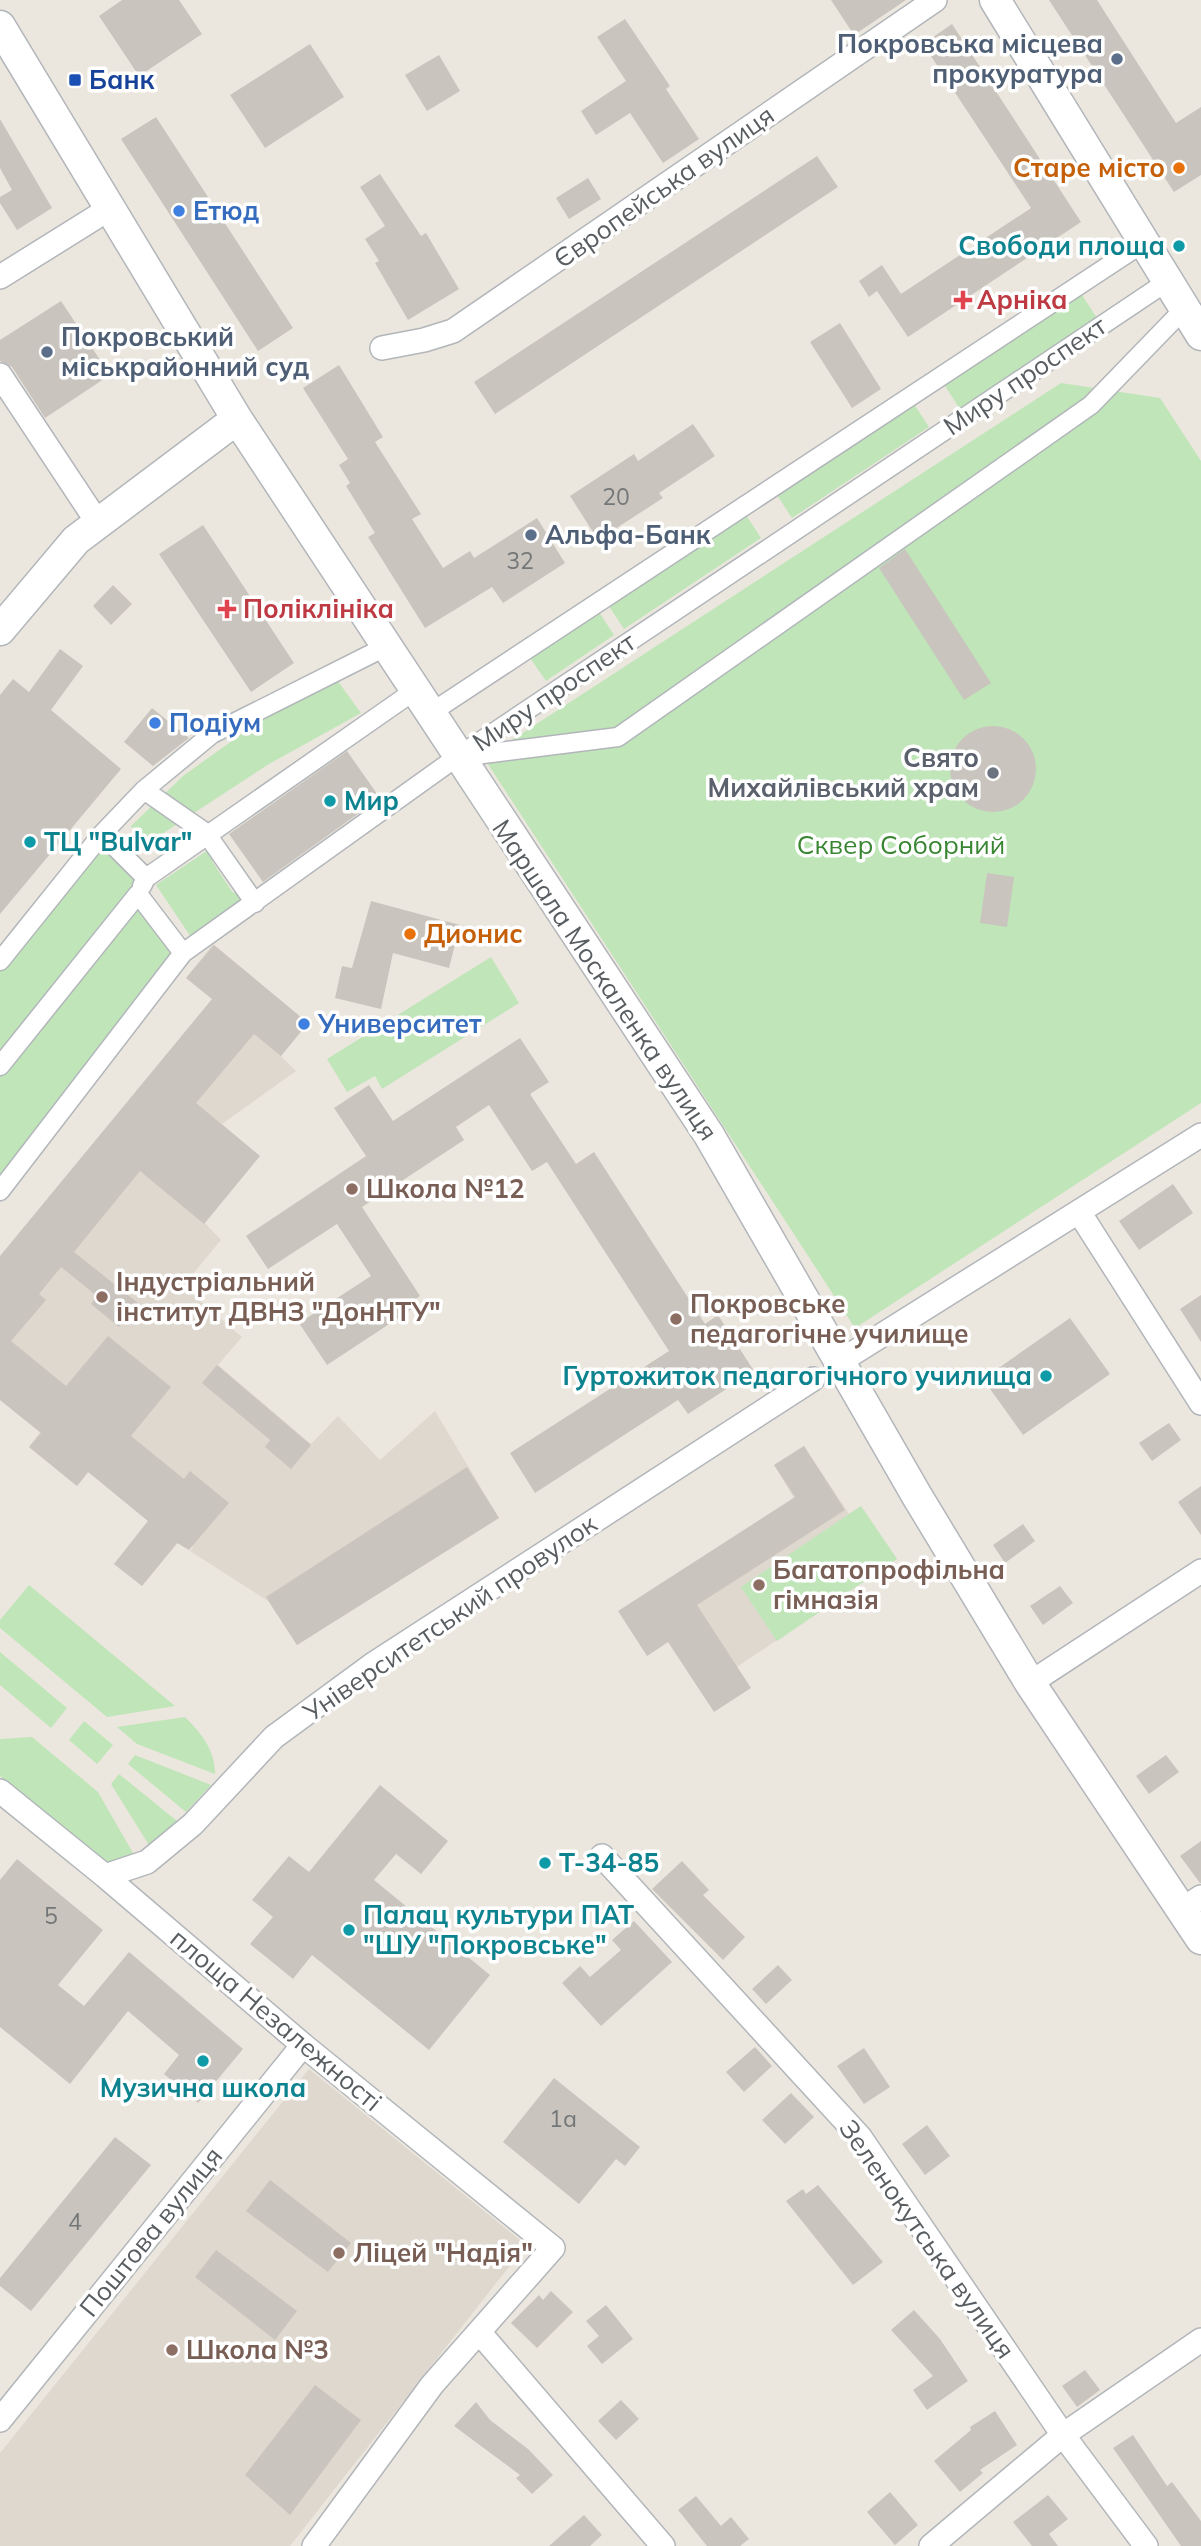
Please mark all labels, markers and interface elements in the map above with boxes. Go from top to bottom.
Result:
place label: Покровська місцева прокуратура [837,27,1103,90]
marker: Покровська місцева прокуратура [1109,51,1125,67]
place label: Банк [89,63,154,96]
marker: Банк [67,72,83,88]
street label: Європейська вулиця [547,98,780,275]
place label: Старе місто [1013,151,1165,184]
marker: Старе місто [1171,160,1187,176]
place label: Етюд [193,194,259,227]
marker: Етюд [171,203,187,219]
place label: Свободи площа [958,229,1165,262]
marker: Свободи площа [1171,238,1187,254]
place label: Арніка [977,283,1068,316]
marker: Арніка [955,292,971,308]
street label: Миру проспект [937,309,1113,442]
place label: Покровський міськрайонний суд [61,320,309,383]
marker: Покровський міськрайонний суд [39,344,55,360]
house number: 20 [602,482,630,511]
place label: Альфа-Банк [545,518,711,551]
marker: Альфа-Банк [523,527,539,543]
house number: 32 [506,546,534,575]
place label: Поліклініка [243,592,394,625]
marker: Поліклініка [217,599,237,619]
street label: Миру проспект [466,625,642,758]
place label: Подіум [169,706,261,739]
marker: Подіум [147,715,163,731]
place label: Свято Михайлівський храм [708,741,979,804]
marker: Свято Михайлівський храм [985,765,1001,781]
place label: Мир [344,784,399,817]
marker: Мир [322,793,338,809]
street label: Маршала Москаленка вулиця [485,813,725,1146]
place label: ТЦ "Bulvar" [44,825,192,858]
park label: Сквер Соборний [797,828,1005,861]
marker: ТЦ "Bulvar" [22,834,38,850]
place label: Дионис [424,917,523,950]
marker: Дионис [402,926,418,942]
place label: Университет [317,1007,482,1040]
marker: Университет [296,1016,312,1032]
place label: Школа №12 [366,1172,525,1205]
marker: Школа №12 [344,1181,360,1197]
place label: Індустріальний інститут ДВНЗ "ДонНТУ" [116,1265,441,1328]
place label: Покровське педагогічне училище [690,1287,969,1350]
marker: Індустріальний інститут ДВНЗ "ДонНТУ" [94,1289,110,1305]
marker: Покровське педагогічне училище [668,1311,684,1327]
place label: Гуртожиток педагогічного училища [562,1359,1032,1392]
marker: Гуртожиток педагогічного училища [1038,1368,1054,1384]
street label: Університетський провулок [296,1507,603,1729]
place label: Багатопрофільна гімназія [773,1553,1005,1616]
marker: Багатопрофільна гімназія [751,1577,767,1593]
place label: Т-34-85 [559,1846,659,1879]
marker: Т-34-85 [537,1855,553,1871]
place label: Палац культури ПАТ "ШУ "Покровське" [363,1898,634,1961]
house number: 5 [44,1901,58,1930]
street label: площа Незалежності [164,1921,389,2118]
marker: Палац культури ПАТ "ШУ "Покровське" [341,1922,357,1938]
marker: Музична школа [195,2053,211,2069]
place label: Музична школа [100,2071,306,2104]
house number: 1а [549,2104,577,2133]
street label: Зеленокутська вулиця [832,2113,1022,2365]
street label: Поштова вулиця [72,2140,229,2323]
house number: 4 [68,2207,82,2236]
place label: Ліцей "Надія" [353,2236,533,2269]
marker: Ліцей "Надія" [331,2245,347,2261]
place label: Школа №3 [186,2333,329,2366]
marker: Школа №3 [164,2342,180,2358]

